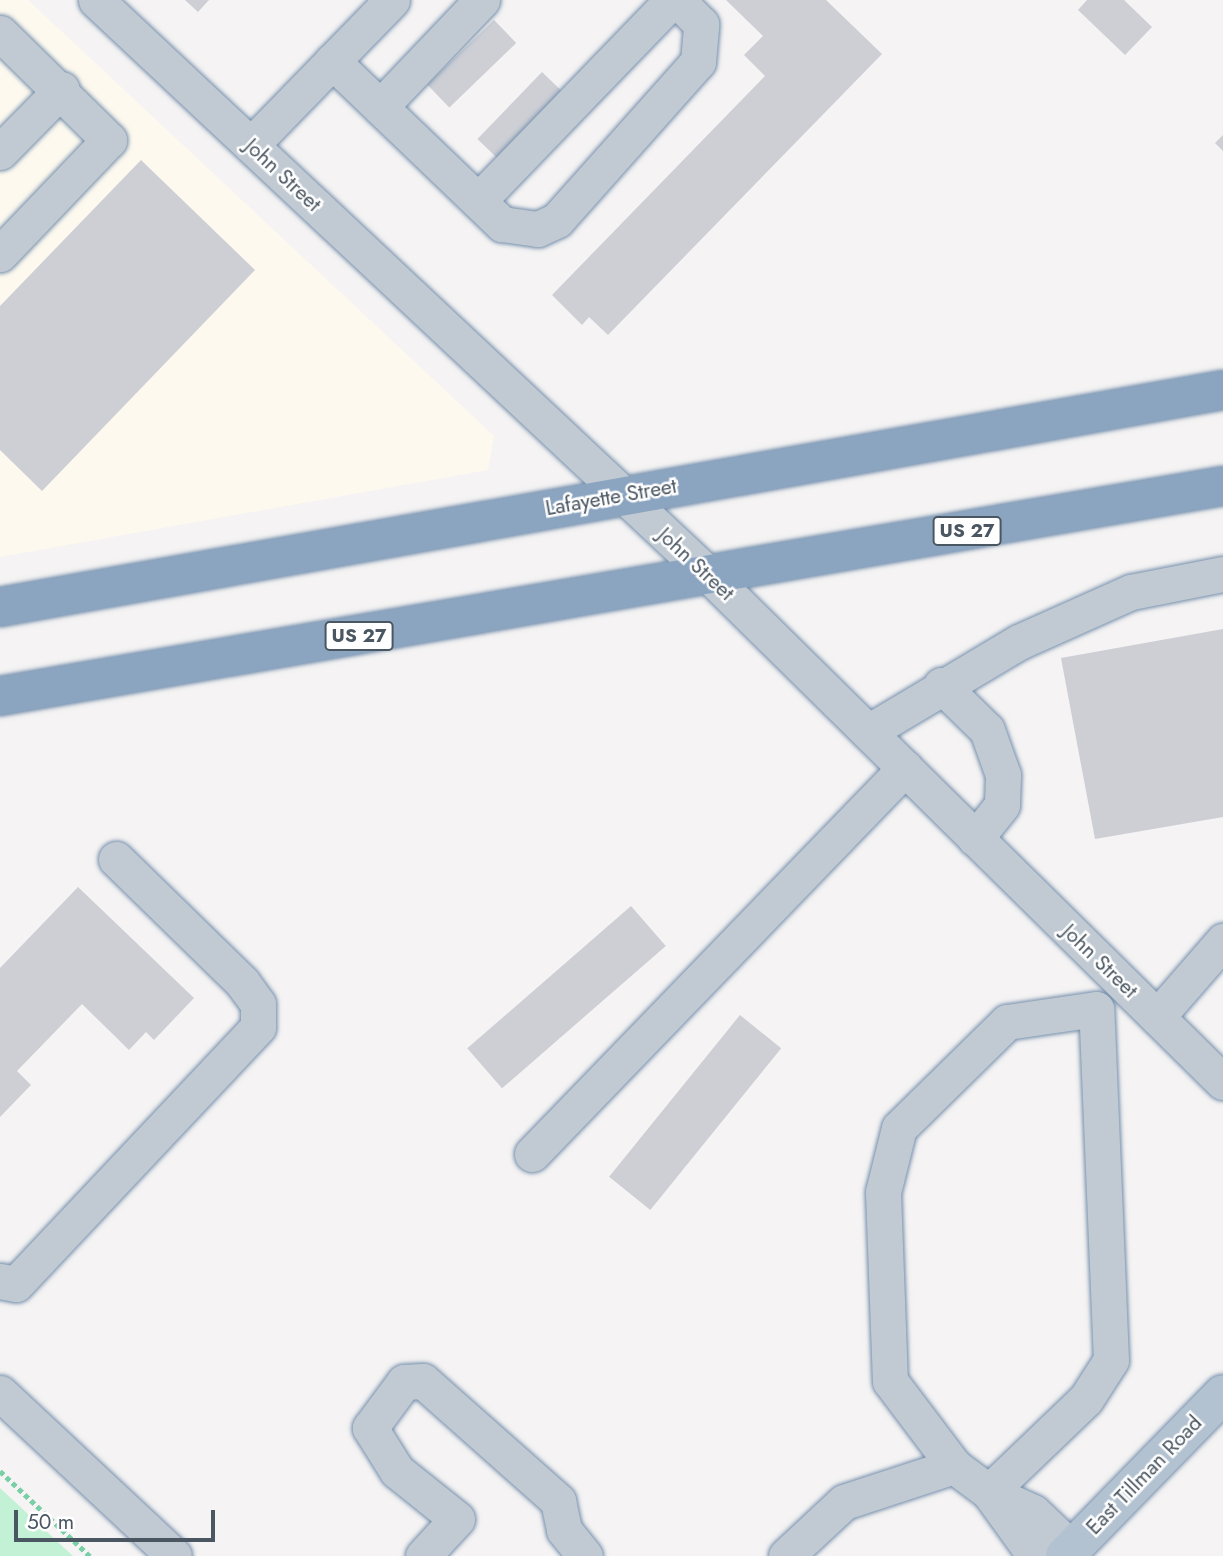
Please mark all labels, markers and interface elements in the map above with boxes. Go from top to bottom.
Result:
street label: John Street [240,133,326,217]
street label: Lafayette Street [544,473,678,521]
road number: US 27 [932,516,1002,546]
street label: John Street [653,522,739,606]
road number: US 27 [324,621,394,652]
street label: John Street [1057,919,1143,1003]
street label: East Tillman Road [1081,1410,1207,1540]
scale bar [18,1496,219,1540]
text: 50 m [27,1507,74,1537]

